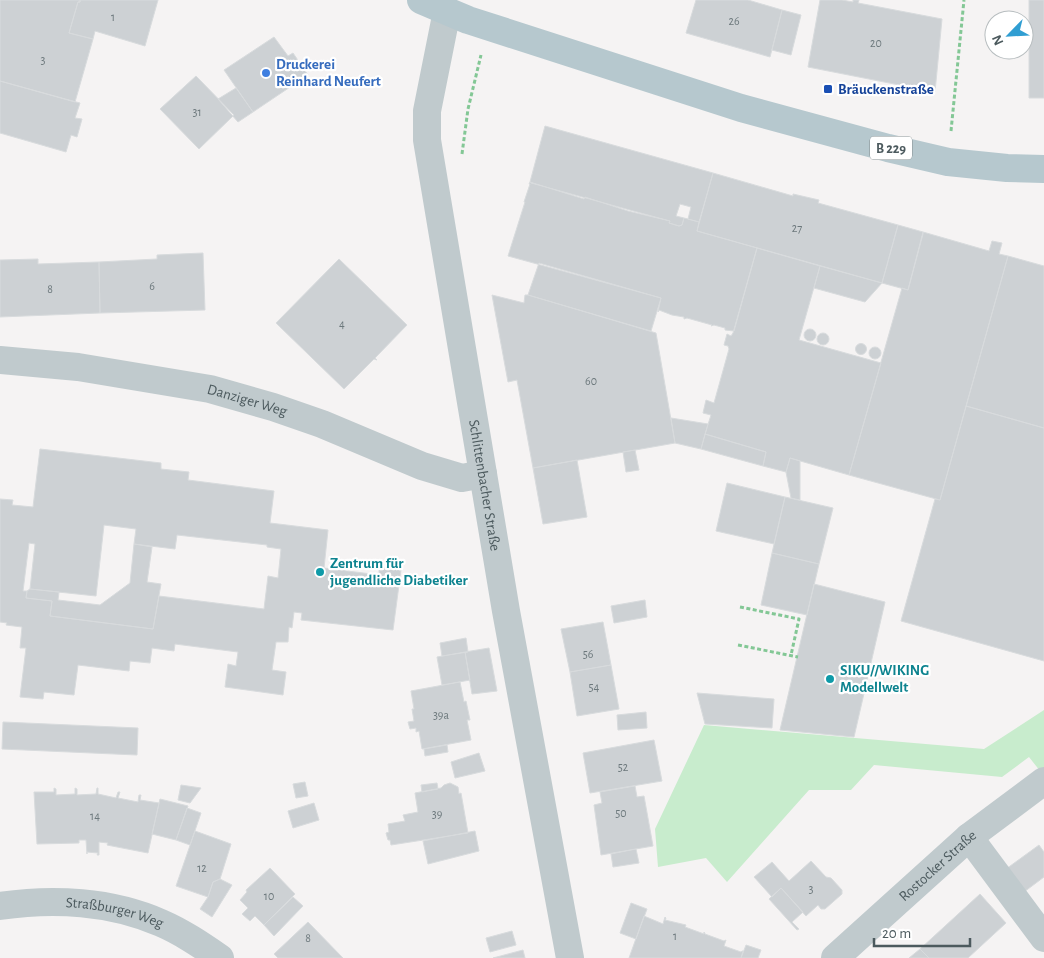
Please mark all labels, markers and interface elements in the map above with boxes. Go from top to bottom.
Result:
north arrow [984,10,1034,60]
house number: 1 [111,11,115,23]
house number: 26 [728,15,740,27]
text: N [990,33,1006,47]
house number: 20 [870,37,882,49]
house number: 3 [41,54,46,66]
place label: Druckerei Reinhard Neufert [276,57,381,89]
marker: Druckerei Reinhard Neufert [260,67,272,79]
place label: Bräuckenstraße [838,82,934,97]
marker: Bräuckenstraße [822,83,834,95]
house number: 31 [192,106,202,118]
road number: B 229 [870,136,912,160]
house number: 27 [792,222,802,234]
house number: 6 [149,280,155,292]
house number: 8 [47,283,53,295]
house number: 4 [339,318,345,330]
house number: 60 [585,375,597,387]
street label: Danziger Weg [206,382,290,420]
street label: Schlittenbacher Straße [466,418,503,552]
place label: Zentrum für jugendliche Diabetiker [330,556,468,588]
marker: Zentrum für jugendliche Diabetiker [314,566,326,578]
house number: 56 [583,648,594,660]
place label: SIKU//WIKING Modellwelt [840,663,929,695]
marker: SIKU//WIKING Modellwelt [824,673,836,685]
house number: 54 [589,681,600,693]
house number: 39a [433,709,450,721]
house number: 52 [618,761,629,773]
house number: 50 [615,807,627,819]
house number: 39 [432,808,443,820]
house number: 14 [90,810,100,822]
street label: Rostocker Straße [896,827,979,904]
house number: 12 [197,862,207,874]
house number: 3 [809,883,814,895]
house number: 10 [264,890,274,902]
street label: Straßburger Weg [65,895,166,931]
scale bar [874,916,970,948]
text: 20 m [882,926,911,941]
house number: 1 [673,930,677,942]
house number: 8 [305,932,311,944]

